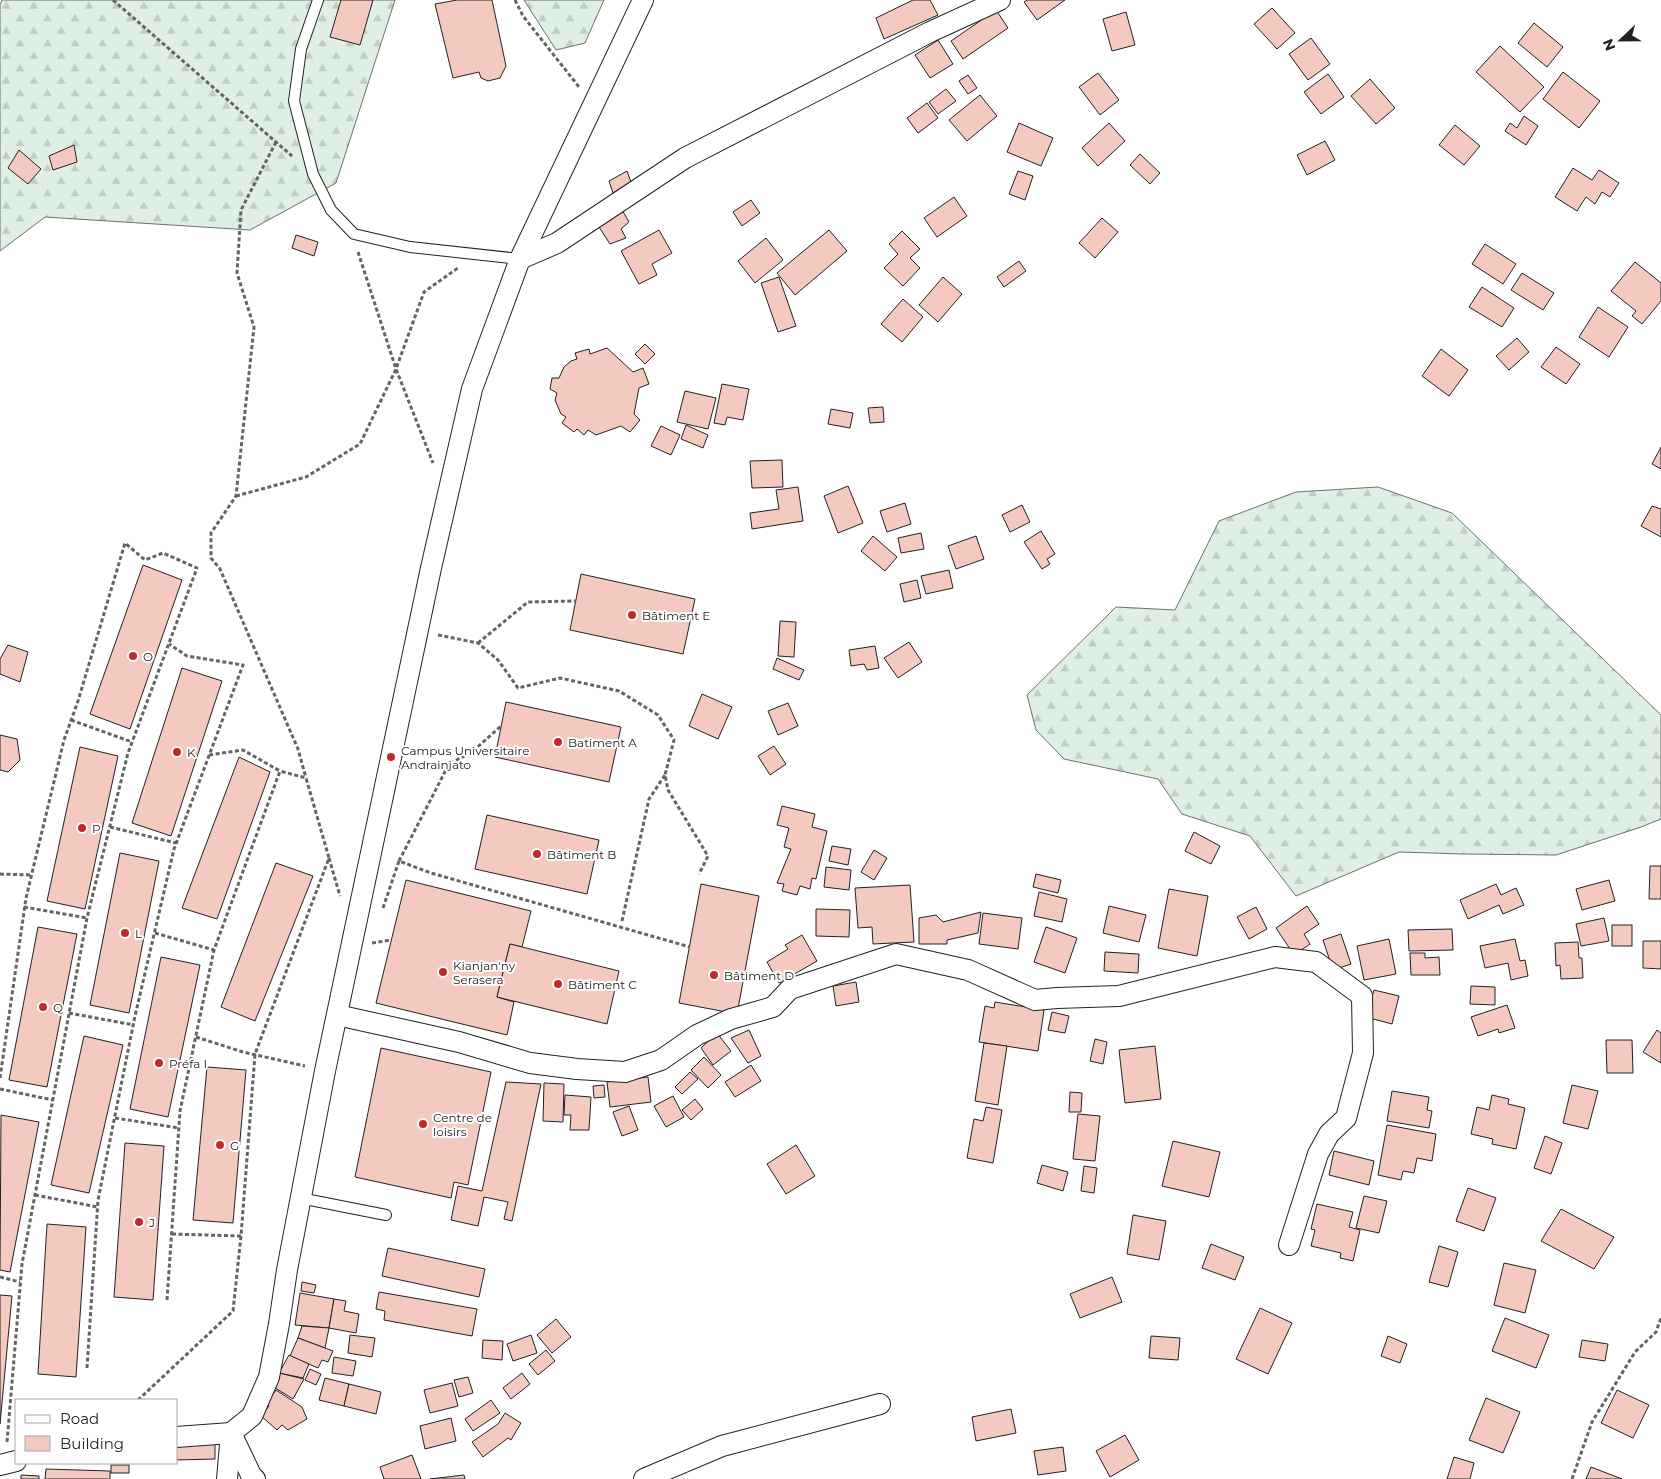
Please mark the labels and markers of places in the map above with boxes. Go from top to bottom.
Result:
place label: Bâtiment E [642,608,710,623]
marker: Bâtiment E [626,609,638,621]
place label: O [143,649,153,664]
marker: O [127,650,139,662]
place label: Batiment A [568,735,637,750]
marker: Batiment A [552,736,564,748]
place label: Campus Universitaire Andrainjato [401,743,529,772]
place label: K [187,745,196,760]
marker: K [171,746,183,758]
marker: Campus Universitaire Andrainjato [385,751,397,763]
place label: P [92,821,101,836]
marker: P [76,822,88,834]
place label: Bâtiment B [547,847,616,862]
marker: Bâtiment B [531,848,543,860]
place label: L [135,926,142,941]
marker: L [119,927,131,939]
place label: Kianjan'ny Serasera [453,958,516,987]
marker: Kianjan'ny Serasera [437,966,449,978]
place label: Bâtiment D [724,968,794,983]
marker: Bâtiment D [708,969,720,981]
place label: Bâtiment C [568,977,637,992]
marker: Bâtiment C [552,978,564,990]
place label: Q [53,1000,63,1015]
marker: Q [37,1001,49,1013]
place label: Préfa I [169,1056,207,1071]
marker: Préfa I [153,1057,165,1069]
place label: Centre de loisirs [433,1110,492,1139]
marker: Centre de loisirs [417,1118,429,1130]
place label: G [230,1138,239,1153]
marker: G [214,1139,226,1151]
place label: J [148,1215,155,1230]
marker: J [133,1216,145,1228]

